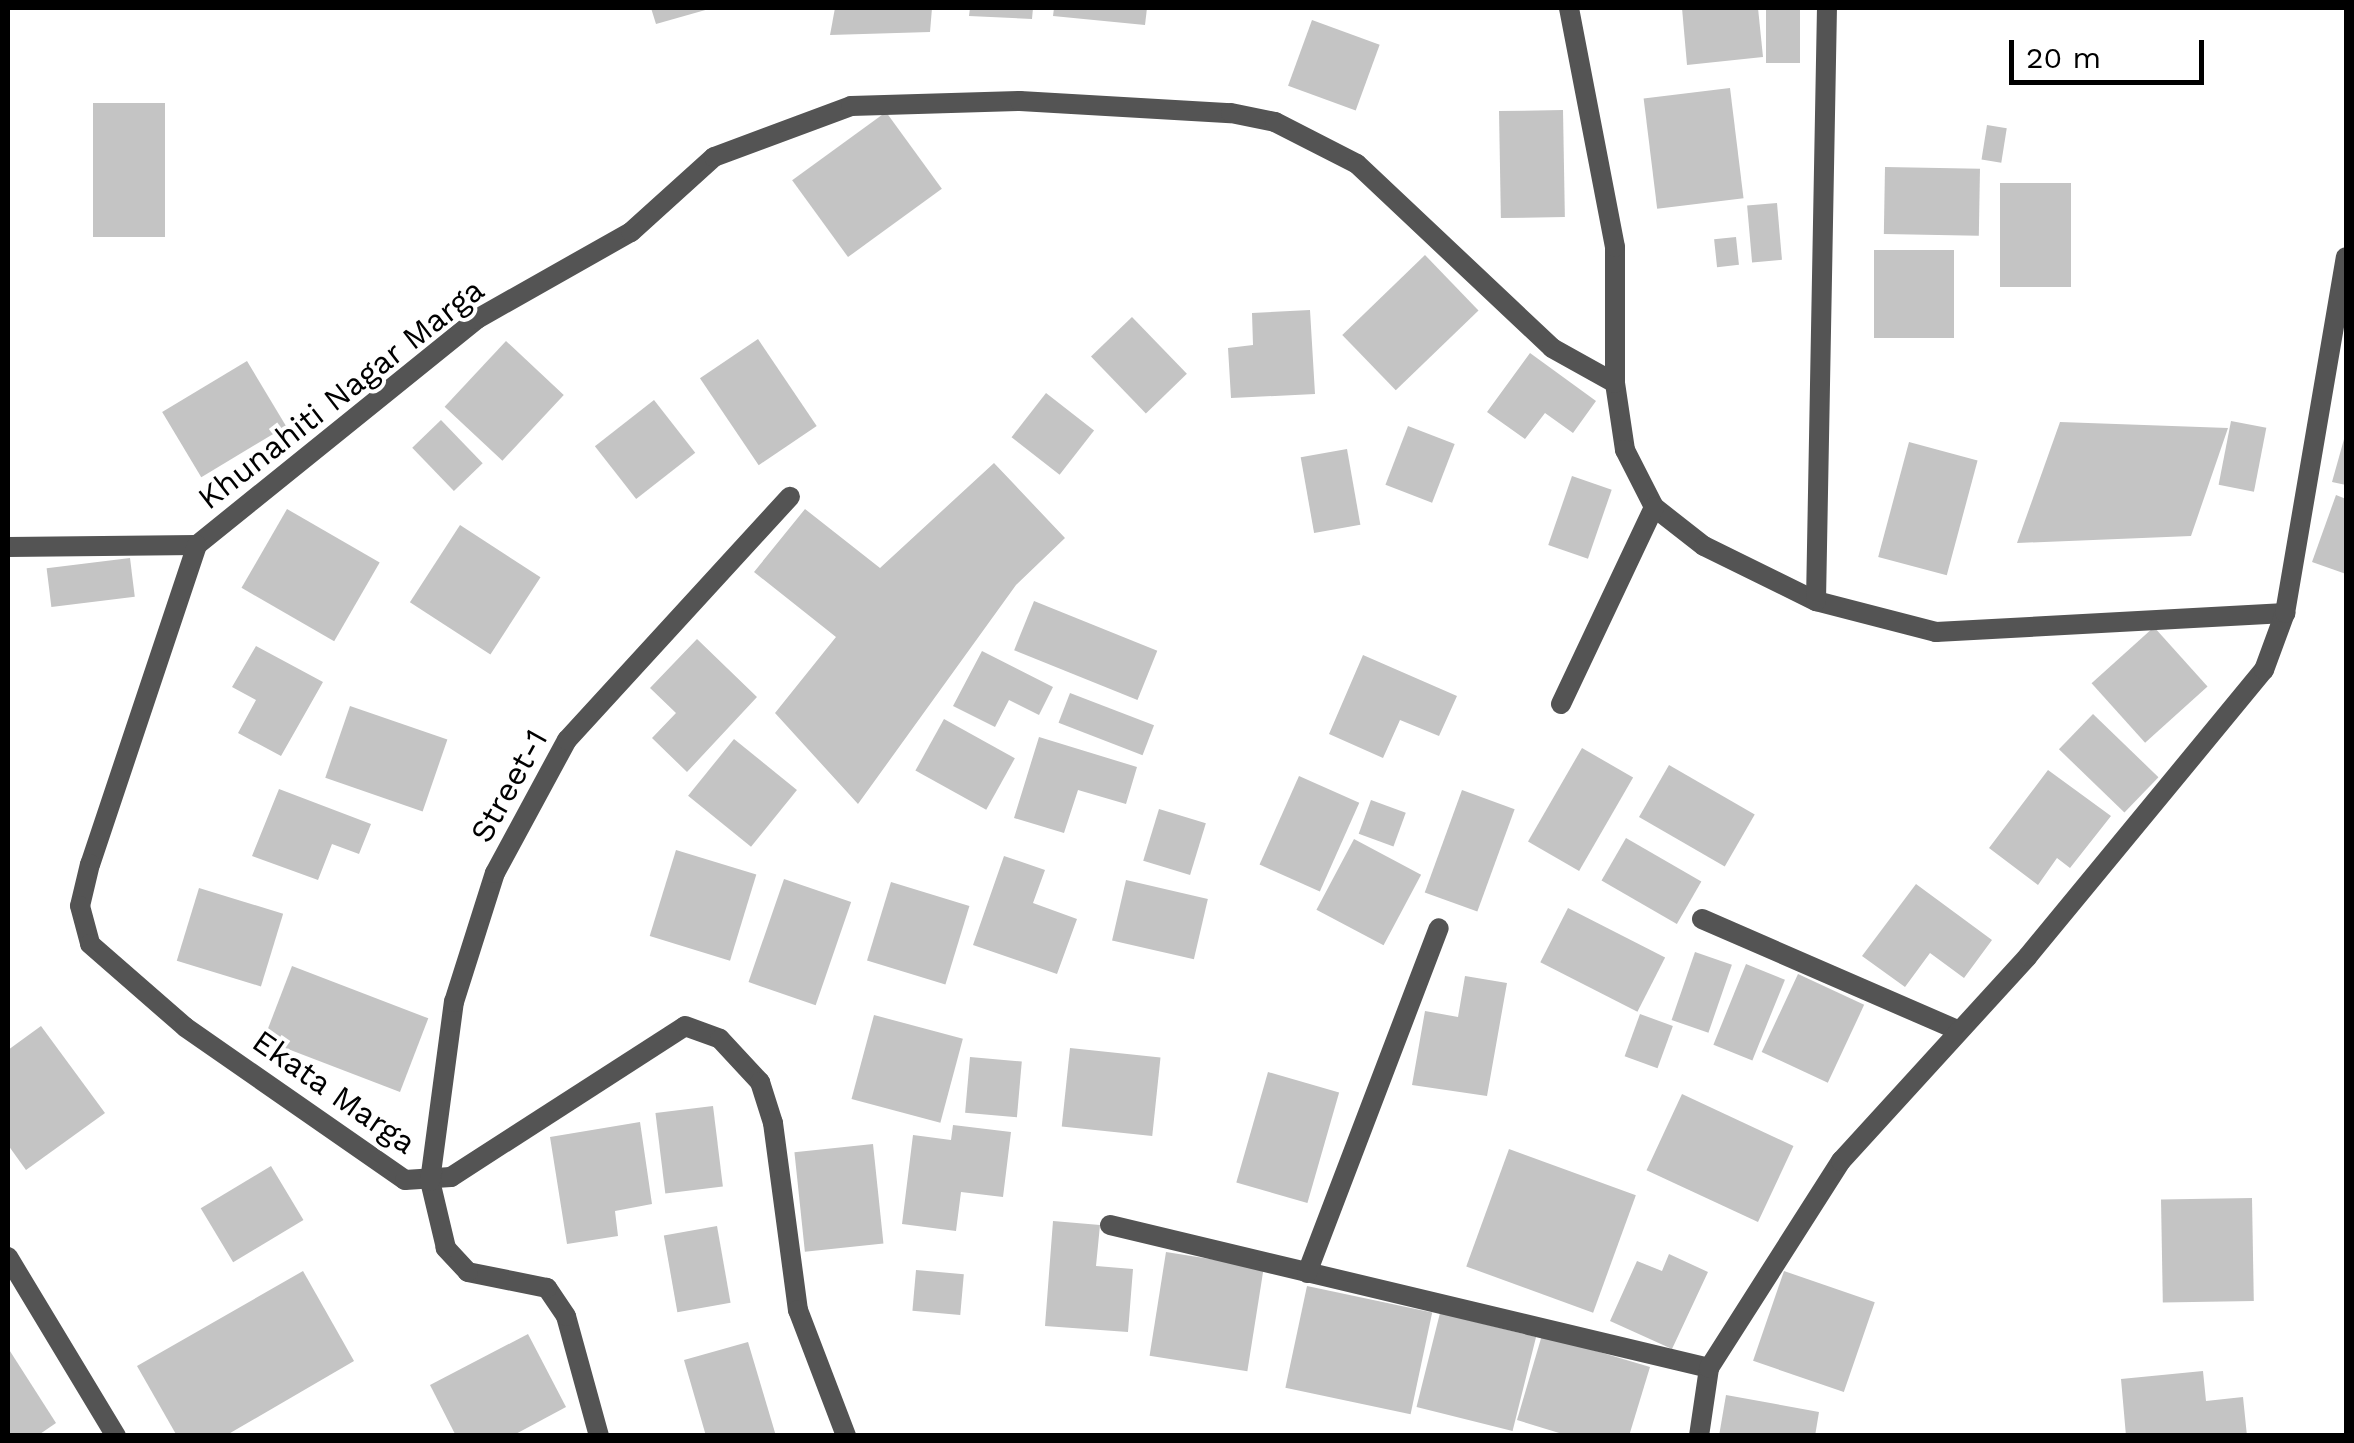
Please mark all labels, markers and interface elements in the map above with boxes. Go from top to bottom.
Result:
scale bar [2014,20,2209,82]
text: 20 m [2026,40,2101,75]
street label: Khunahiti Nagar Marga [190,270,492,518]
street label: Street-1 [462,723,556,849]
street label: Ekata Marga [245,1022,423,1162]

